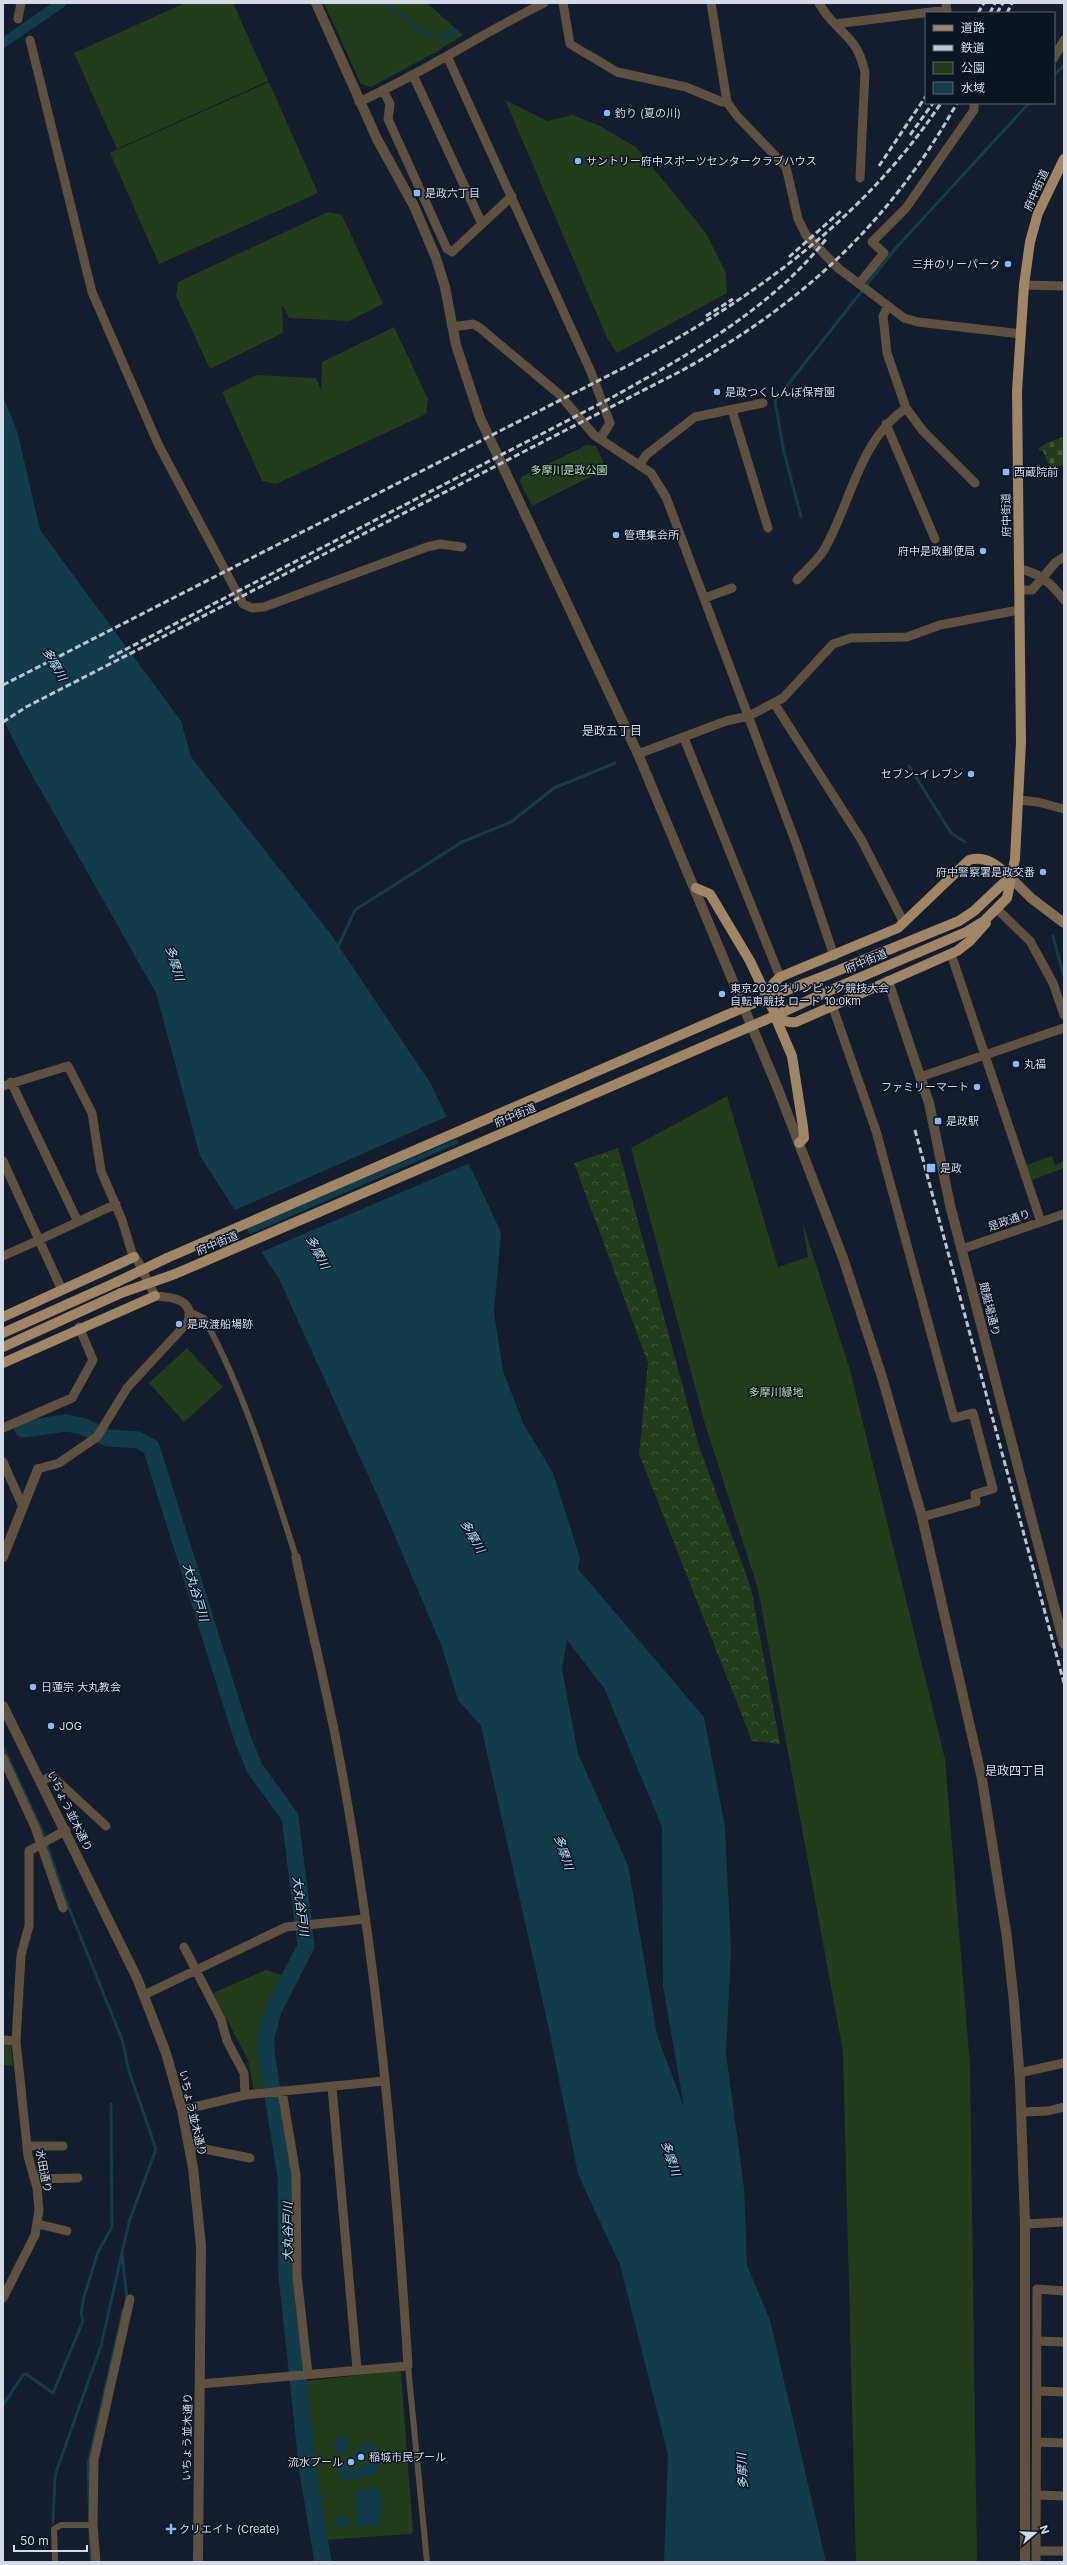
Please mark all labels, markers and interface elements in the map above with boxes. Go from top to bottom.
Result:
legend [925,12,1055,104]
text: 道路 [961,20,985,35]
text: 鉄道 [961,40,985,55]
text: 公園 [961,60,985,75]
text: 水域 [961,80,985,95]
place label: 釣り (夏の川) [615,106,681,120]
marker: 釣り (夏の川) [602,108,612,118]
place label: サントリー府中スポーツセンタークラブハウス [586,154,817,168]
marker: サントリー府中スポーツセンタークラブハウス [573,156,583,166]
street label: 府中街道 [1021,167,1051,213]
place label: 是政六丁目 [425,186,480,200]
marker: 是政六丁目 [412,188,422,198]
place label: 三井のリーパーク [912,257,1000,271]
marker: 三井のリーパーク [1003,259,1013,269]
place label: 是政つくしんぼ保育園 [725,385,835,399]
marker: 是政つくしんぼ保育園 [712,387,722,397]
park label: 多摩川是政公園 [531,463,608,477]
place label: 西蔵院前 [1014,465,1058,479]
marker: 西蔵院前 [1001,467,1011,477]
street label: 府中街道 [999,493,1013,537]
place label: 管理集会所 [624,528,680,542]
marker: 管理集会所 [611,530,621,540]
place label: 府中是政郵便局 [898,544,975,558]
marker: 府中是政郵便局 [978,546,988,556]
water label: 多摩川 [40,645,71,685]
district label: 是政五丁目 [582,723,642,738]
place label: セブン-イレブン [881,767,963,781]
marker: セブン-イレブン [966,769,976,779]
place label: 府中警察署是政交番 [936,865,1035,879]
marker: 府中警察署是政交番 [1038,867,1048,877]
water label: 多摩川 [163,944,188,984]
street label: 府中街道 [843,946,889,976]
place label: 東京2020オリンピック競技大会 自転車競技 ロード 10.0km [730,981,889,1008]
marker: 東京2020オリンピック競技大会 自転車競技 ロード 10.0km [717,989,727,999]
place label: 丸福 [1024,1057,1046,1071]
marker: 丸福 [1011,1059,1021,1069]
place label: ファミリーマート [881,1080,969,1094]
marker: ファミリーマート [972,1082,982,1092]
street label: 府中街道 [492,1100,538,1130]
place label: 是政駅 [946,1114,979,1128]
marker: 是政駅 [933,1116,943,1126]
place label: 是政 [940,1161,962,1175]
marker: 是政 [925,1162,937,1174]
street label: 是政通り [986,1206,1032,1234]
street label: 府中街道 [194,1228,240,1258]
water label: 多摩川 [303,1233,334,1273]
street label: 競艇場通り [977,1281,1003,1337]
place label: 是政渡船場跡 [187,1317,253,1331]
marker: 是政渡船場跡 [174,1319,184,1329]
park label: 多摩川緑地 [749,1385,804,1399]
water label: 多摩川 [458,1517,489,1557]
water label: 大丸谷戸川 [180,1561,213,1625]
place label: 日蓮宗 大丸教会 [41,1680,121,1694]
marker: 日蓮宗 大丸教会 [28,1682,38,1692]
place label: JOG [59,1719,82,1733]
marker: JOG [46,1721,56,1731]
district label: 是政四丁目 [985,1763,1045,1778]
street label: いちょう並木通り [44,1768,96,1854]
water label: 多摩川 [551,1833,578,1873]
water label: 大丸谷戸川 [290,1875,312,1939]
street label: いちょう並木通り [176,2069,210,2157]
water label: 多摩川 [658,2139,685,2179]
street label: 水田通り [33,2148,55,2194]
water label: 大丸谷戸川 [280,2200,295,2262]
street label: いちょう並木通り [179,2393,195,2481]
place label: 稲城市民プール [369,2450,446,2464]
water label: 多摩川 [733,2451,750,2489]
marker: 稲城市民プール [356,2452,366,2462]
place label: 流水プール [288,2455,343,2469]
marker: 流水プール [346,2457,356,2467]
north arrow [1015,2513,1055,2553]
place label: クリエイト (Create) [179,2522,280,2536]
text: N [1036,2523,1052,2536]
marker: クリエイト (Create) [166,2524,176,2534]
scale bar [14,2527,87,2553]
text: 50 m [20,2533,49,2548]

